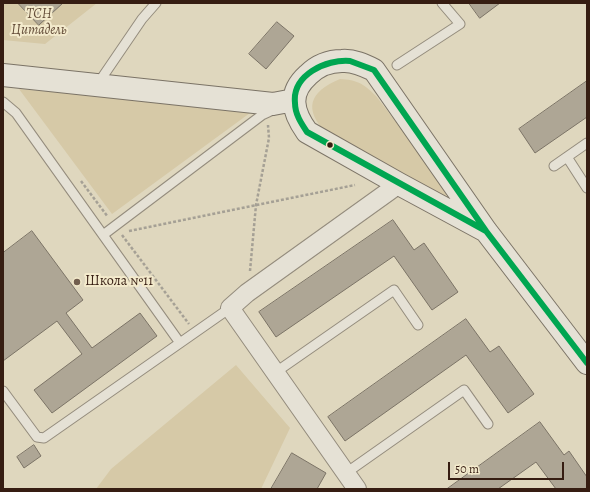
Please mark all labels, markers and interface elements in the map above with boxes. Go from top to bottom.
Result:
park label: ТСН Цитадель [11,7,67,40]
unlabelled marker [325,140,335,150]
place label: Школа №11 [85,274,153,290]
marker: Школа №11 [72,277,82,287]
scale bar [450,454,566,480]
text: 50 m [455,461,479,477]

